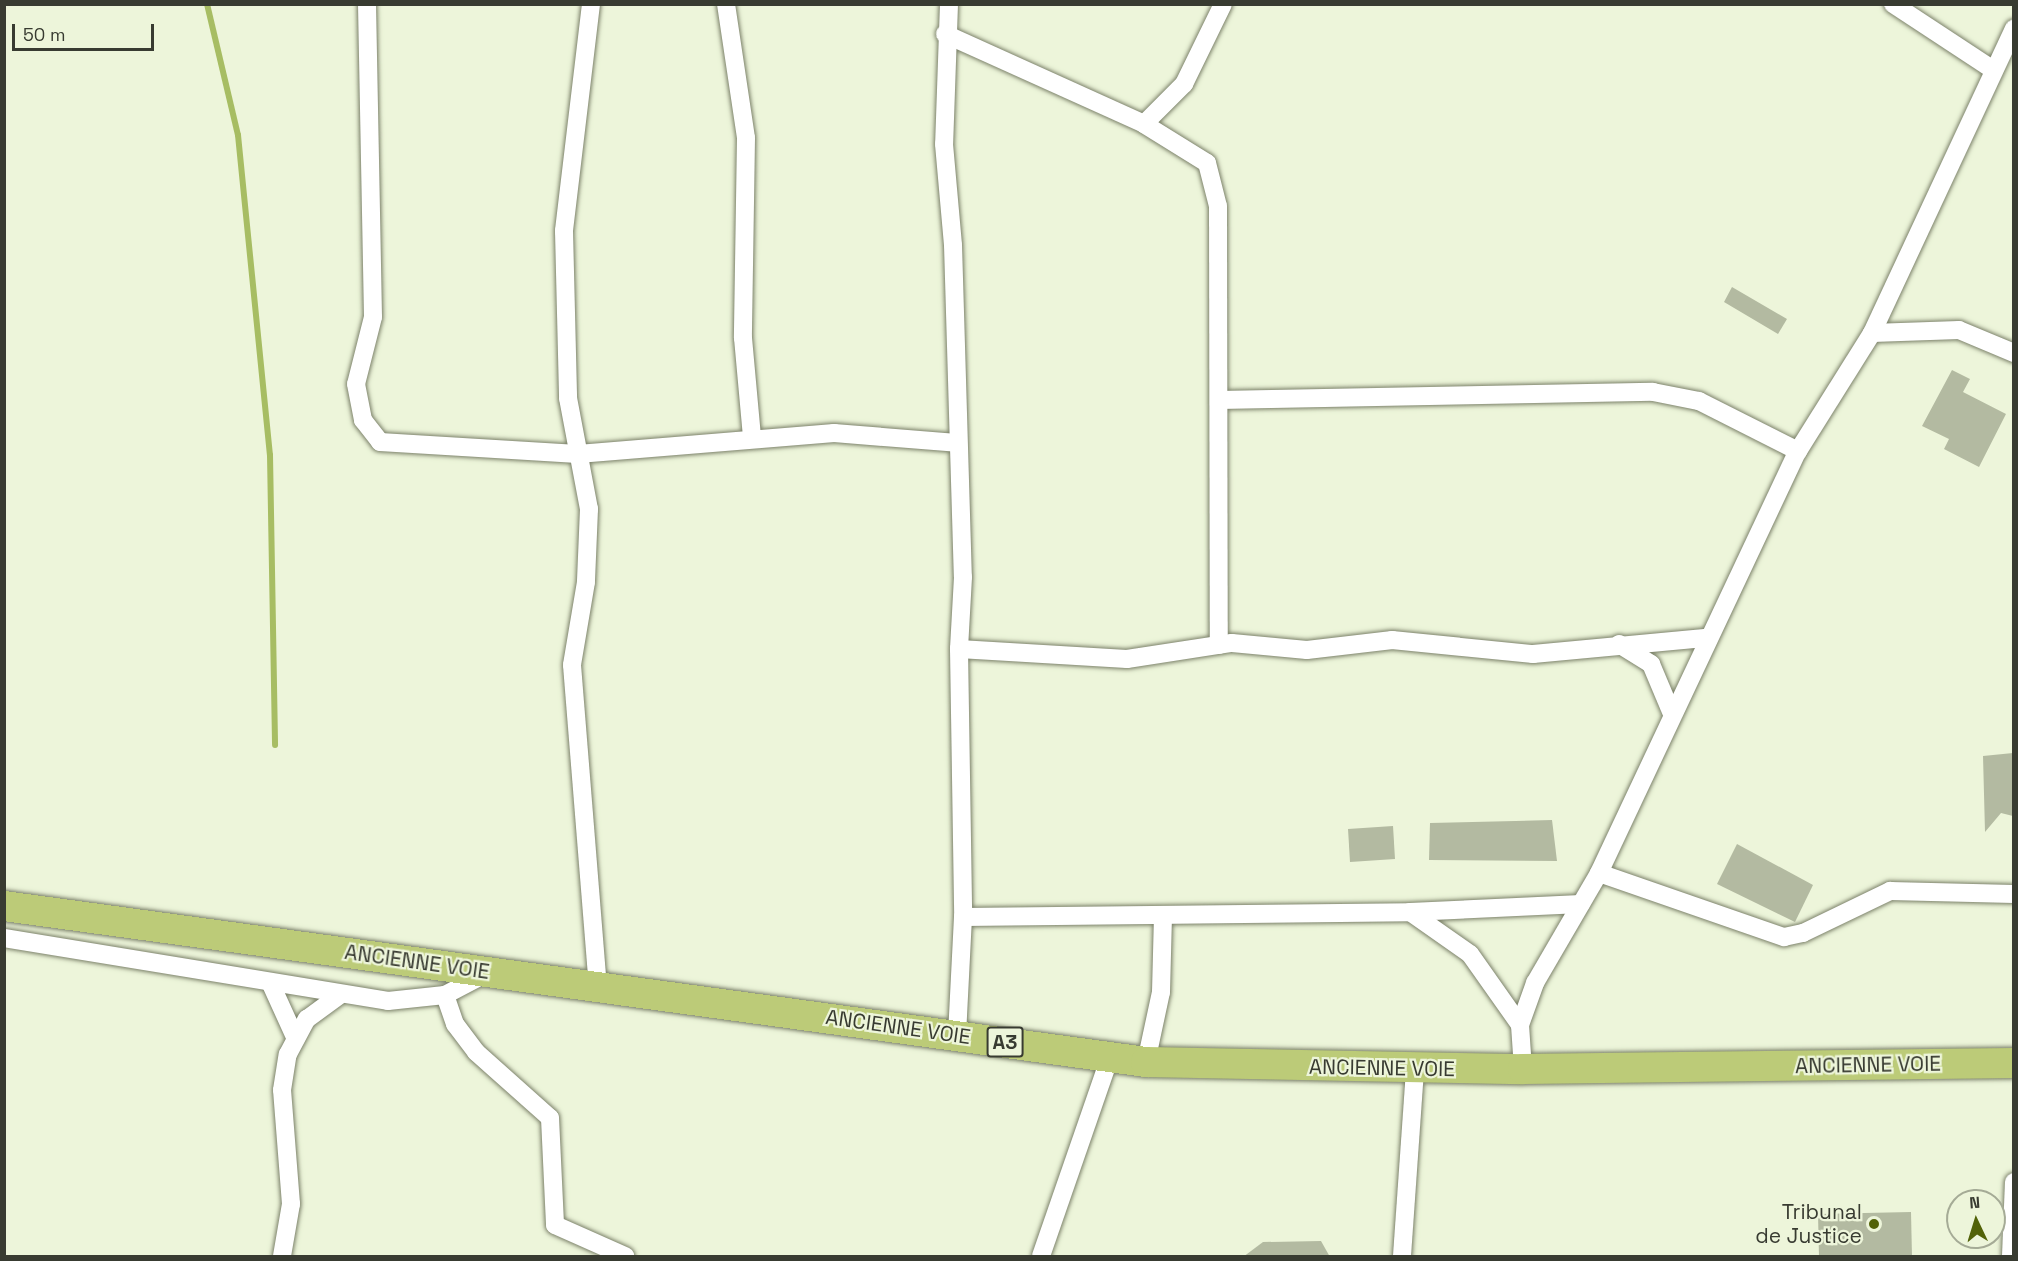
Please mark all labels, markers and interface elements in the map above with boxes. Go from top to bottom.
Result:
scale bar [15,12,158,50]
text: 50 m [23,23,65,46]
street label: ANCIENNE VOIE [343,939,491,985]
street label: ANCIENNE VOIE [824,1004,972,1050]
road number: A3 [986,1025,1024,1059]
street label: ANCIENNE VOIE [1795,1051,1941,1079]
street label: ANCIENNE VOIE [1309,1054,1455,1082]
north arrow [1946,1189,2006,1249]
text: N [1969,1192,1981,1213]
place label: Tribunal de Justice [1755,1199,1862,1249]
marker: Tribunal de Justice [1867,1217,1881,1231]

